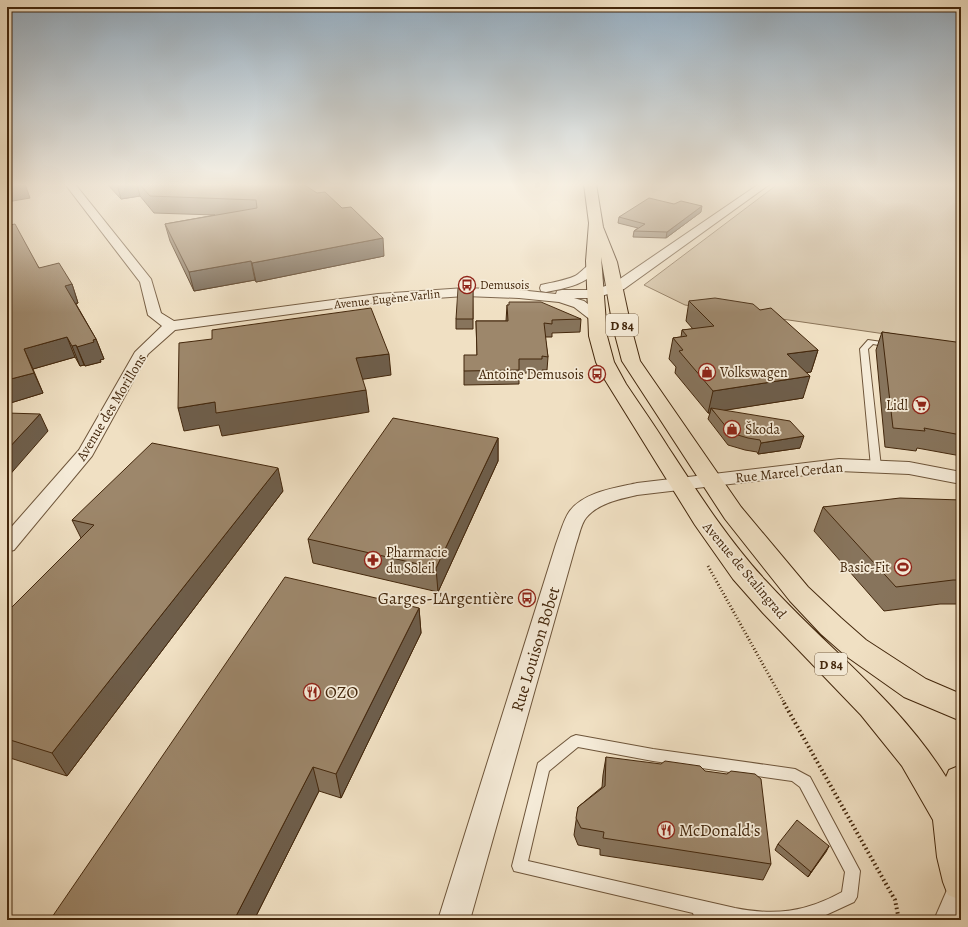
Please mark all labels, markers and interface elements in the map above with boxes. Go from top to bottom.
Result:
bus stop icon: Demusois [457,275,477,295]
place label: Demusois [480,277,529,293]
street label: Avenue Eugène Varlin [332,285,441,313]
road number: D 84 [606,314,638,336]
street label: Avenue des Morillons [71,350,151,465]
shop icon: Volkswagen [697,362,717,382]
place label: Volkswagen [719,363,788,382]
bus stop icon: Antoine Demusois [587,364,607,384]
place label: Antoine Demusois [478,365,584,384]
supermarket icon: Lidl [911,395,931,415]
place label: Lidl [886,396,909,415]
shop icon: Škoda [722,419,742,439]
place label: Škoda [745,420,780,439]
street label: Rue Marcel Cerdan [734,457,844,488]
street label: Avenue de Stalingrad [698,517,791,623]
place label: Pharmacie du Soleil [386,543,447,578]
pharmacy icon: Pharmacie du Soleil [363,550,383,570]
sports icon: Basic-Fit [893,557,913,577]
place label: Basic-Fit [840,558,890,577]
street label: Rue Louison Bobet [506,584,566,714]
place label: Garges-L'Argentière [378,587,514,610]
bus stop icon: Garges-L'Argentière [517,588,537,608]
road number: D 84 [815,653,847,675]
place label: OZO [325,681,358,704]
restaurant icon: OZO [302,682,322,702]
place label: McDonald's [679,819,761,842]
restaurant icon: McDonald's [656,820,676,840]

